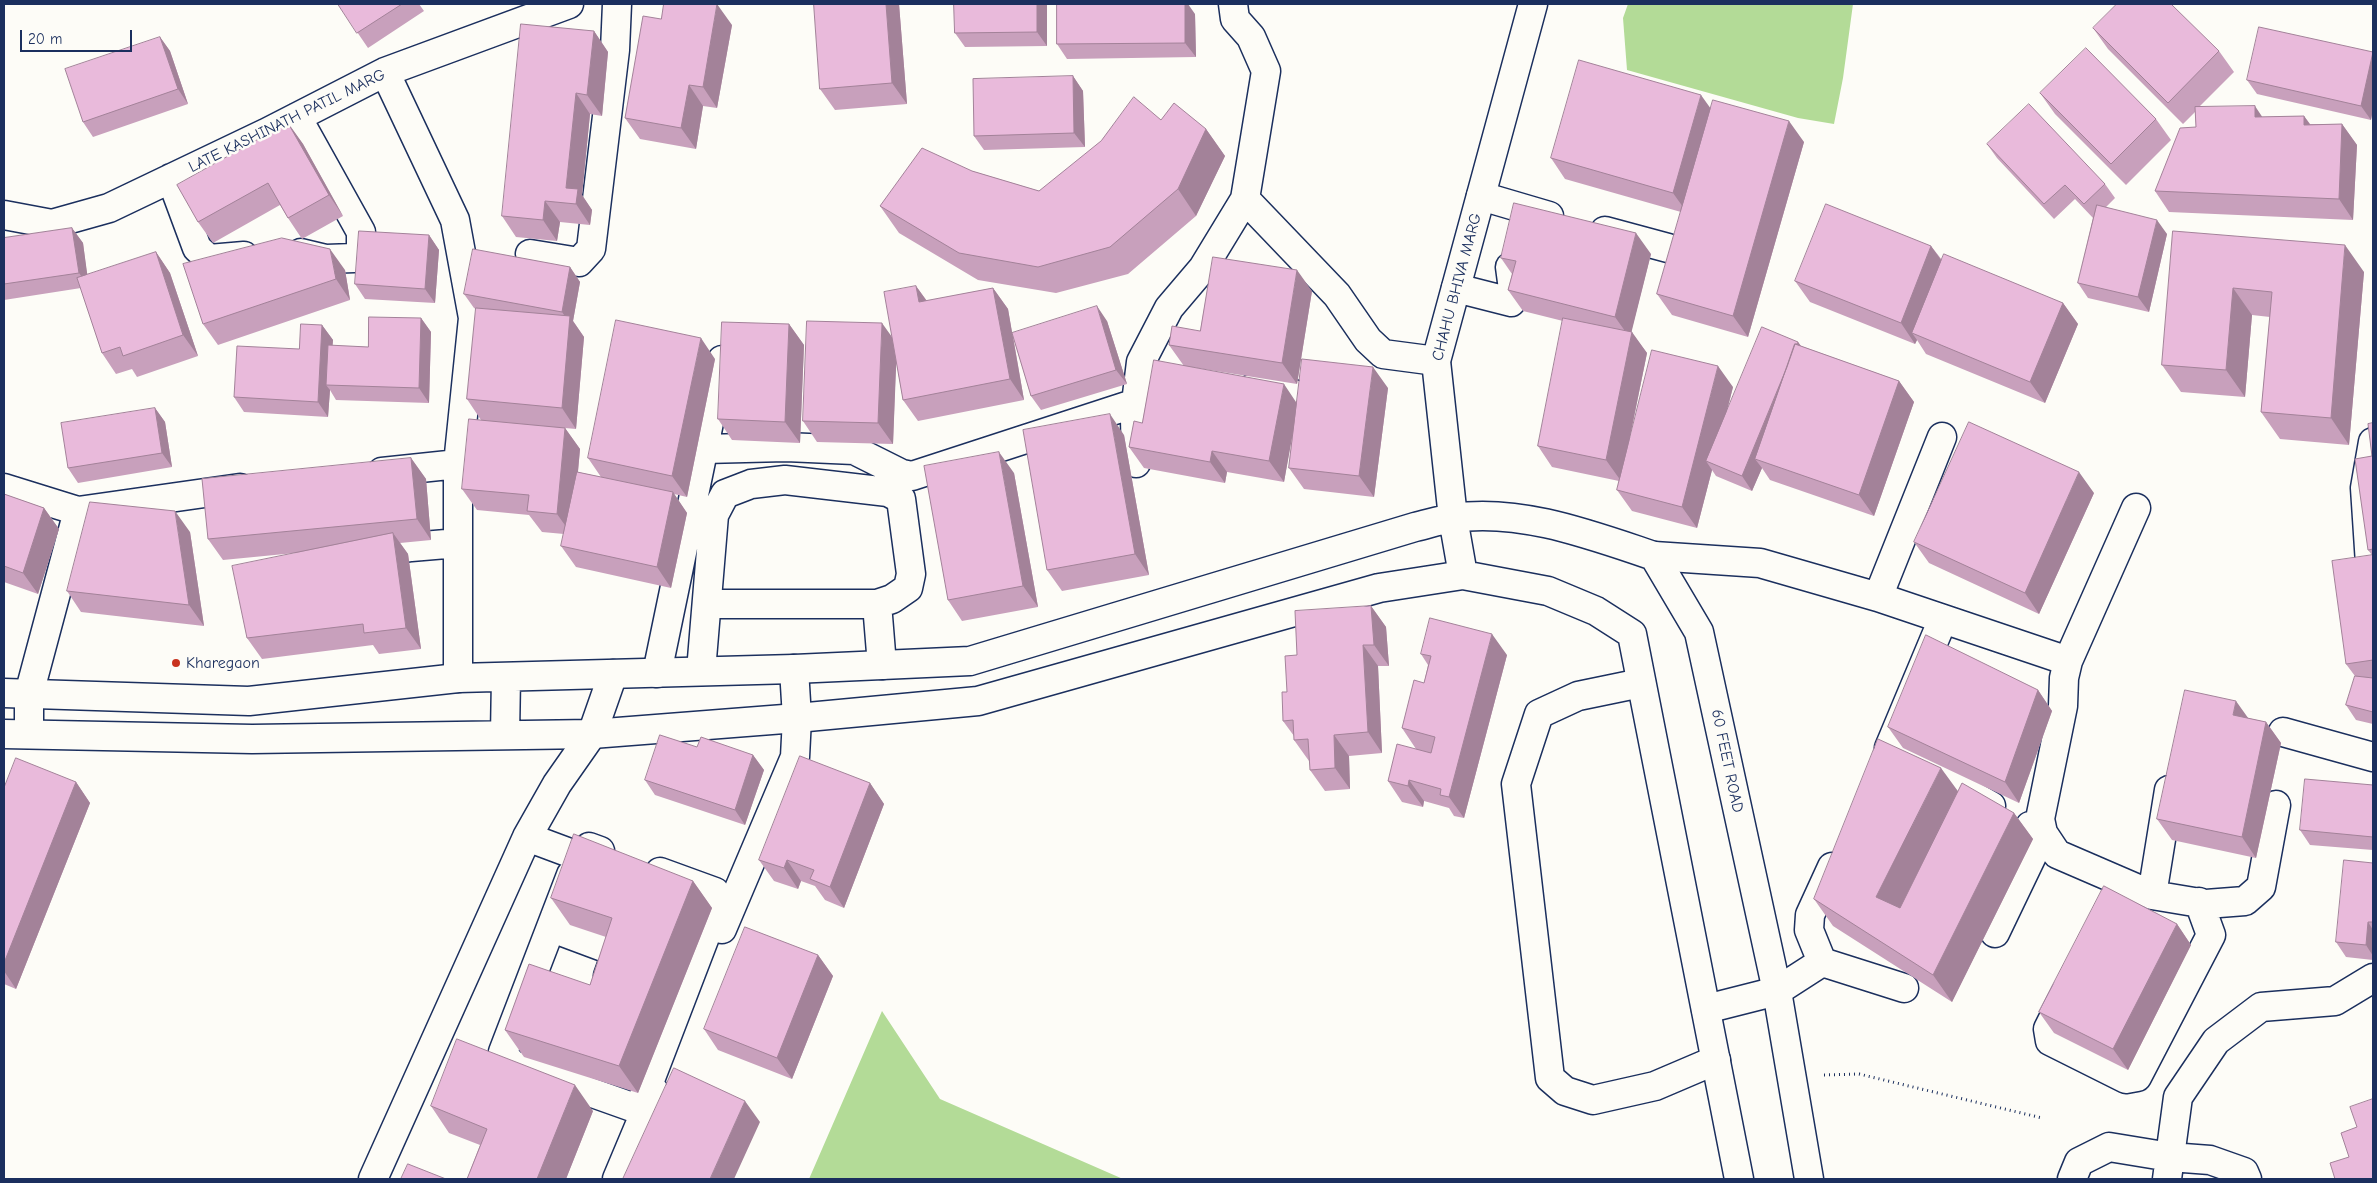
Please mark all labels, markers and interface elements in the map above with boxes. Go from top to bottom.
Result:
scale bar [22,20,135,52]
text: 20 m [28,30,62,48]
street label: LATE KASHINATH PATIL MARG [186,65,388,177]
street label: CHAHU BHIVA MARG [1428,211,1486,363]
place label: Kharegaon [186,653,260,673]
marker: Kharegaon [170,657,182,669]
street label: 60 FEET ROAD [1707,708,1747,814]

